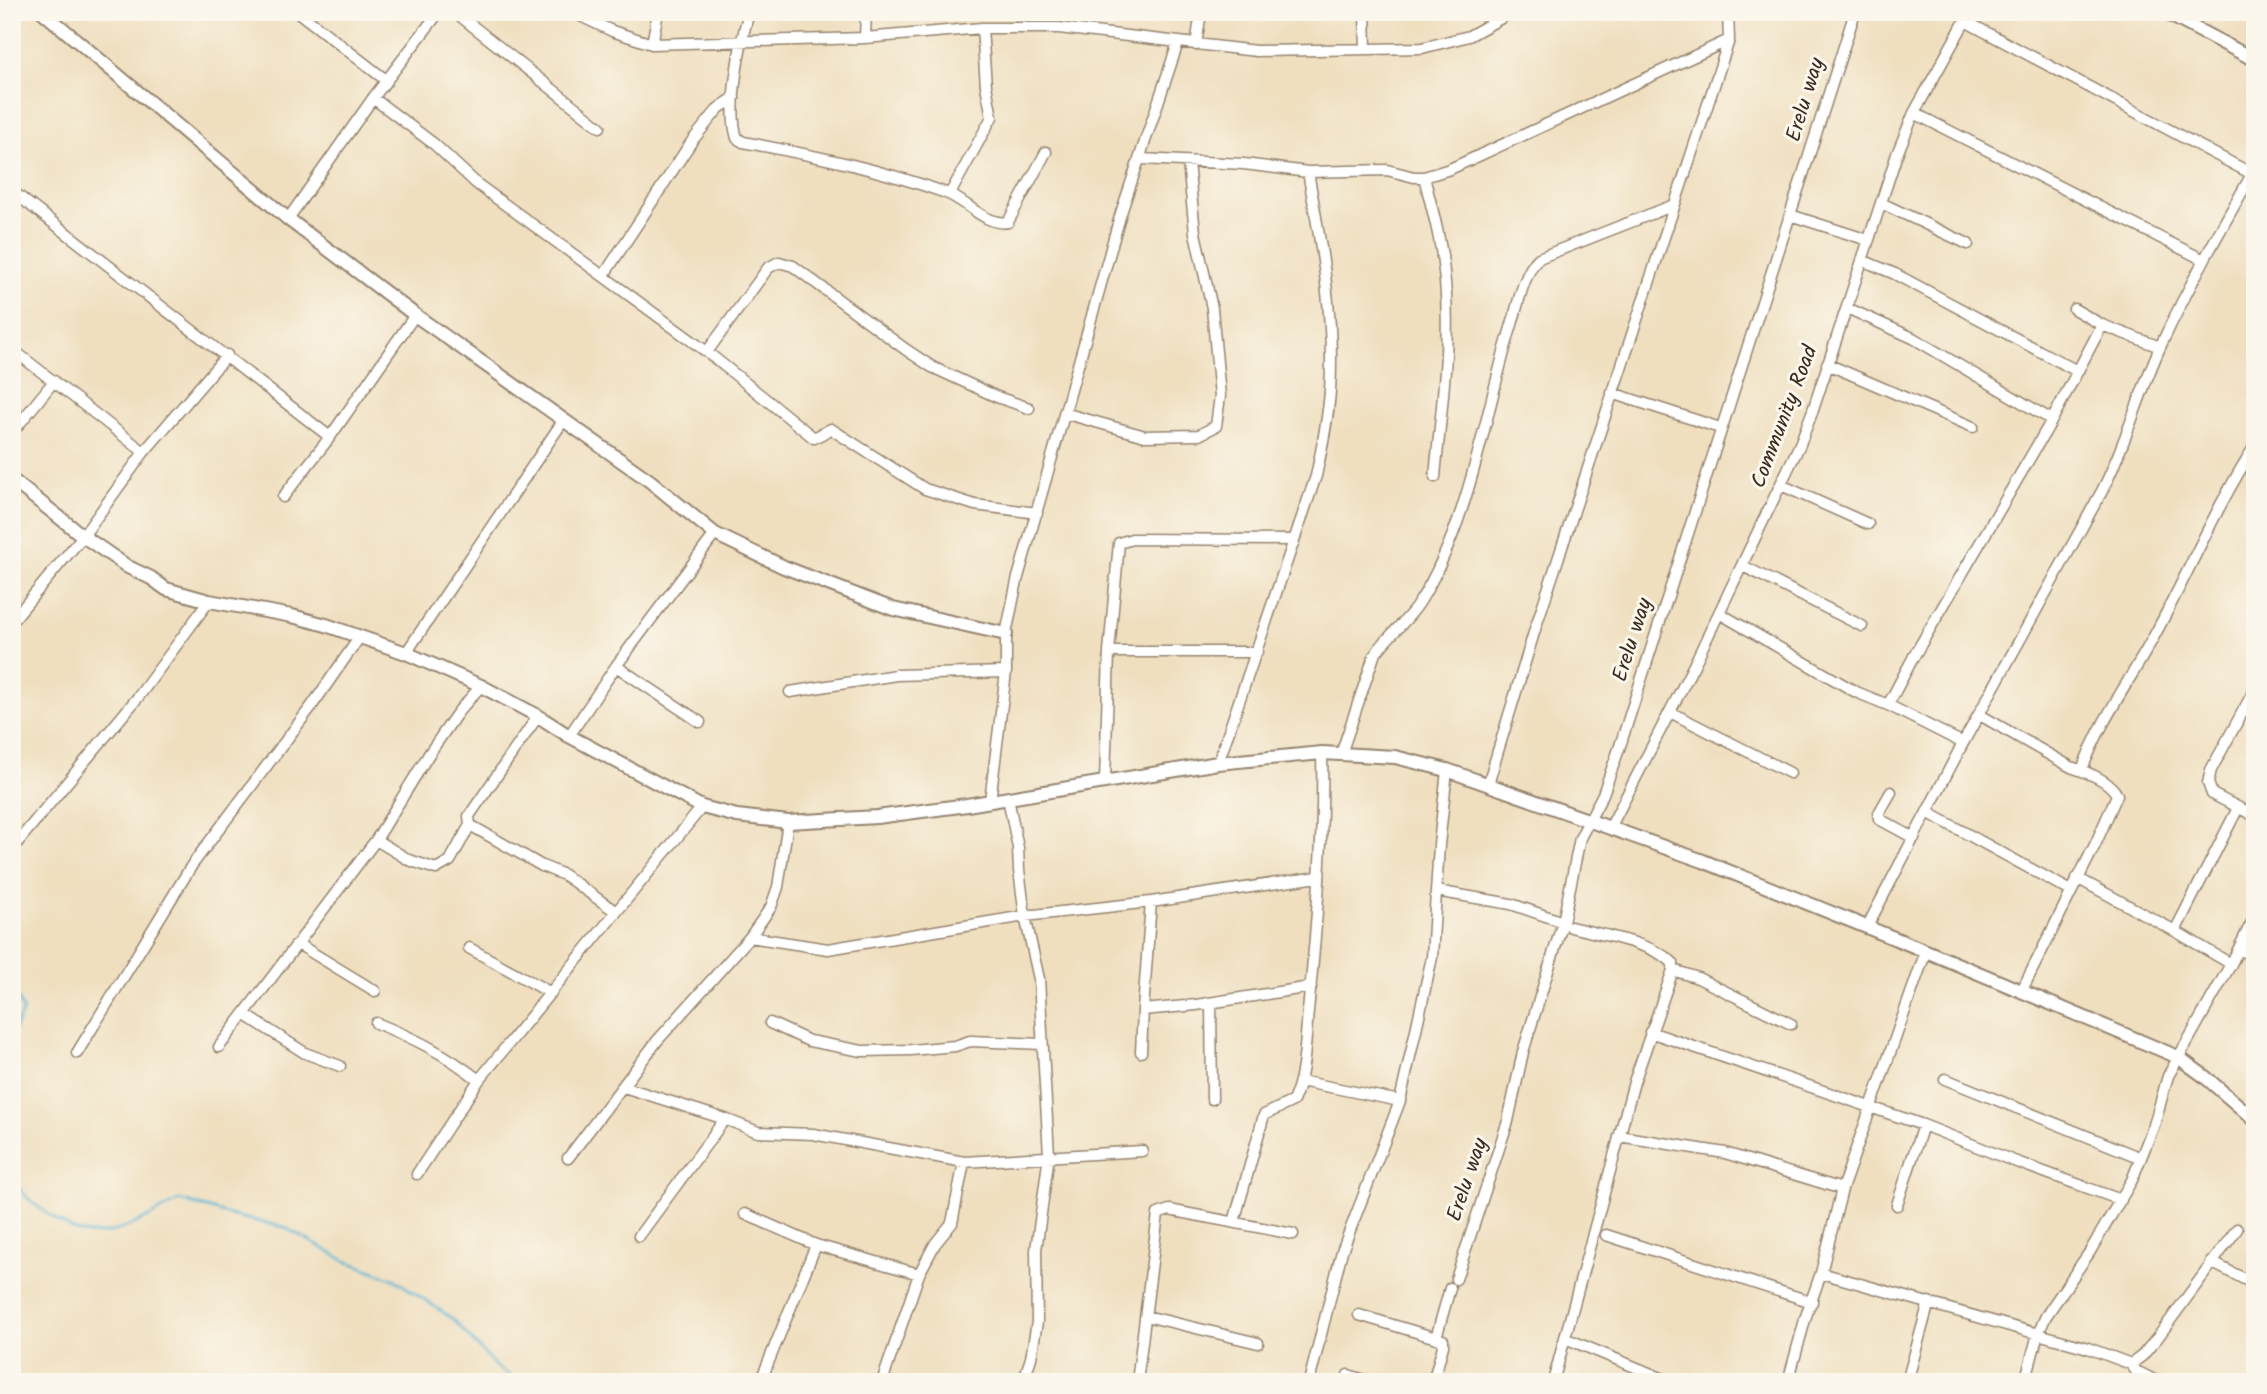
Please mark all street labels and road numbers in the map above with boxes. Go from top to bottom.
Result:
street label: Erelu way [1778,54,1834,146]
street label: Community Road [1743,340,1828,493]
street label: Erelu way [1604,594,1662,686]
street label: Erelu way [1438,1134,1498,1226]

